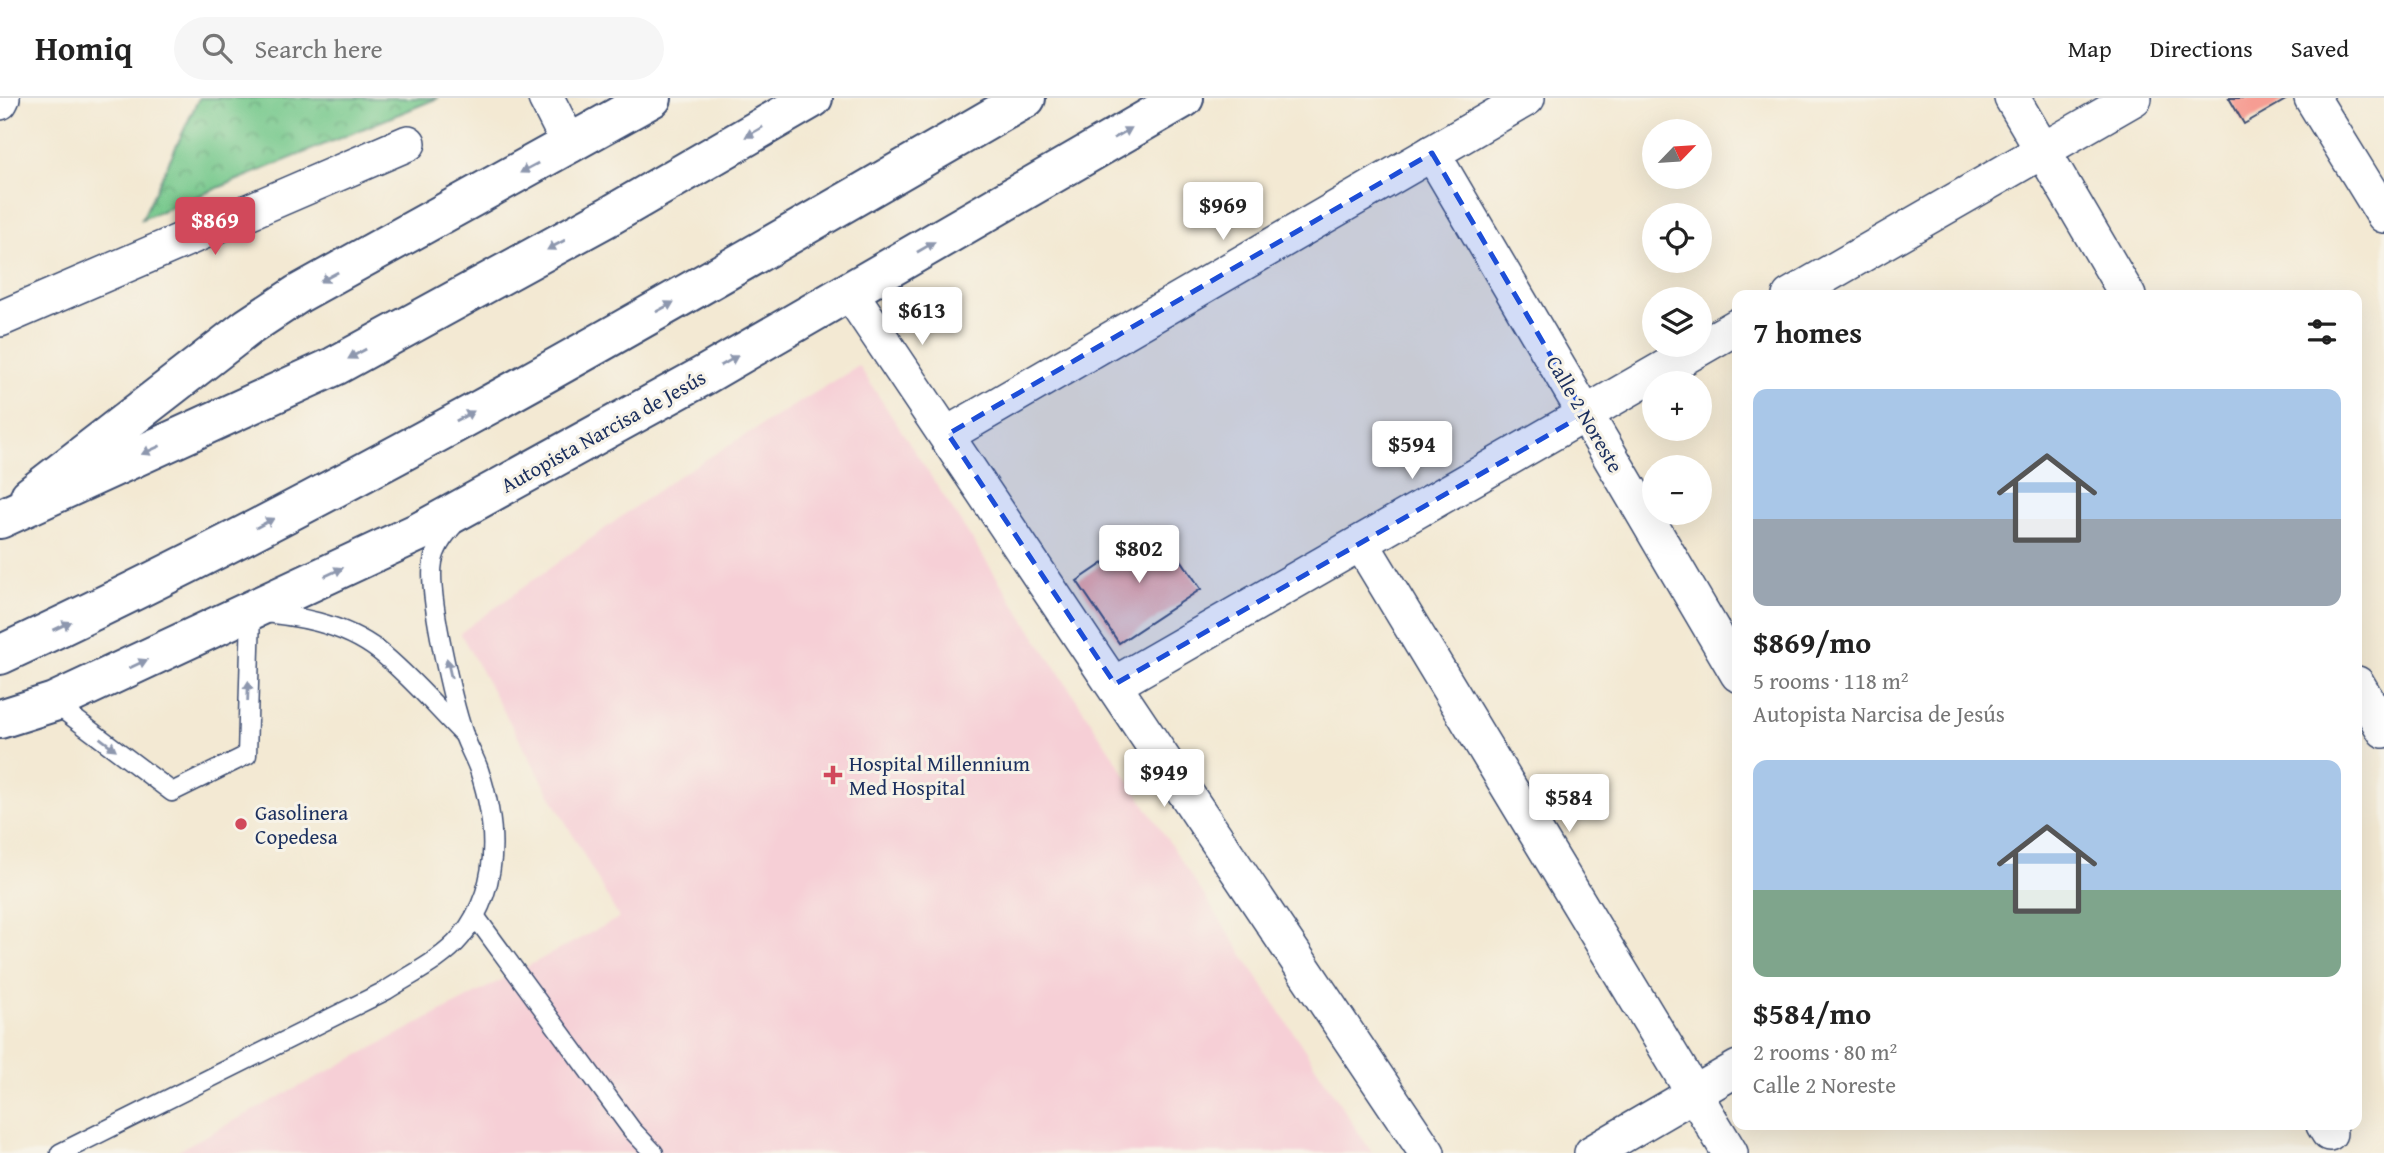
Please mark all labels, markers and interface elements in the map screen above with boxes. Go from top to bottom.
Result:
search box [174,17,664,80]
text: Homiq [35,24,132,72]
icon: search [198,29,236,67]
text: Search here [254,29,383,68]
text: Map [2068,31,2112,66]
text: Directions [2150,31,2253,66]
text: Saved [2291,31,2349,66]
north arrow [1642,119,1712,189]
map controls [1642,119,1712,525]
one-way arrow [744,126,764,138]
one-way arrow [1113,127,1133,139]
one-way arrow [519,162,538,174]
pin: $969 [1182,183,1264,242]
text: $969 [1199,188,1247,221]
pin: $869 [174,198,256,257]
text: $869 [191,203,239,236]
button: locate [1642,203,1712,273]
one-way arrow [547,239,566,251]
one-way arrow [917,241,936,253]
one-way arrow [319,271,339,283]
button: layers [1642,287,1712,357]
pin: $613 [881,288,963,347]
text: $613 [898,293,946,326]
one-way arrow [655,301,675,313]
text: 7 homes [1753,310,1862,354]
icon: filters [2303,313,2341,351]
one-way arrow [347,349,367,360]
street label: Calle 2 Noreste [1539,350,1631,478]
one-way arrow [720,355,739,367]
street label: Autopista Narcisa de Jesús [495,362,711,500]
button: + [1642,371,1712,441]
one-way arrow [456,410,475,422]
pin: $594 [1371,422,1453,481]
text: $594 [1388,427,1436,460]
icon: home [1984,435,2110,561]
one-way arrow [141,444,161,456]
button: − [1642,455,1712,525]
one-way arrow [255,518,275,529]
pin: $802 [1098,526,1180,585]
text: $802 [1115,531,1163,564]
one-way arrow [324,566,344,578]
one-way arrow [52,620,72,632]
text: $869/mo [1753,620,1871,664]
one-way arrow [443,657,454,679]
one-way arrow [128,658,148,670]
text: 5 rooms · 118 m² [1753,664,1908,697]
one-way arrow [243,680,254,702]
text: Autopista Narcisa de Jesús [1753,697,2005,730]
one-way arrow [99,736,117,750]
place label: Hospital Millennium Med Hospital [849,748,1030,803]
pin: $949 [1123,750,1205,809]
text: $949 [1140,755,1188,788]
marker: Hospital Millennium Med Hospital [823,765,843,785]
pin: $584 [1528,774,1610,834]
text: $584 [1545,780,1593,813]
place label: Gasolinera Copedesa [255,797,348,852]
icon: home [1984,806,2110,932]
marker: Gasolinera Copedesa [233,816,249,832]
text: $584/mo [1753,991,1871,1035]
text: 2 rooms · 80 m² [1753,1035,1897,1068]
text: Calle 2 Noreste [1753,1068,1896,1101]

